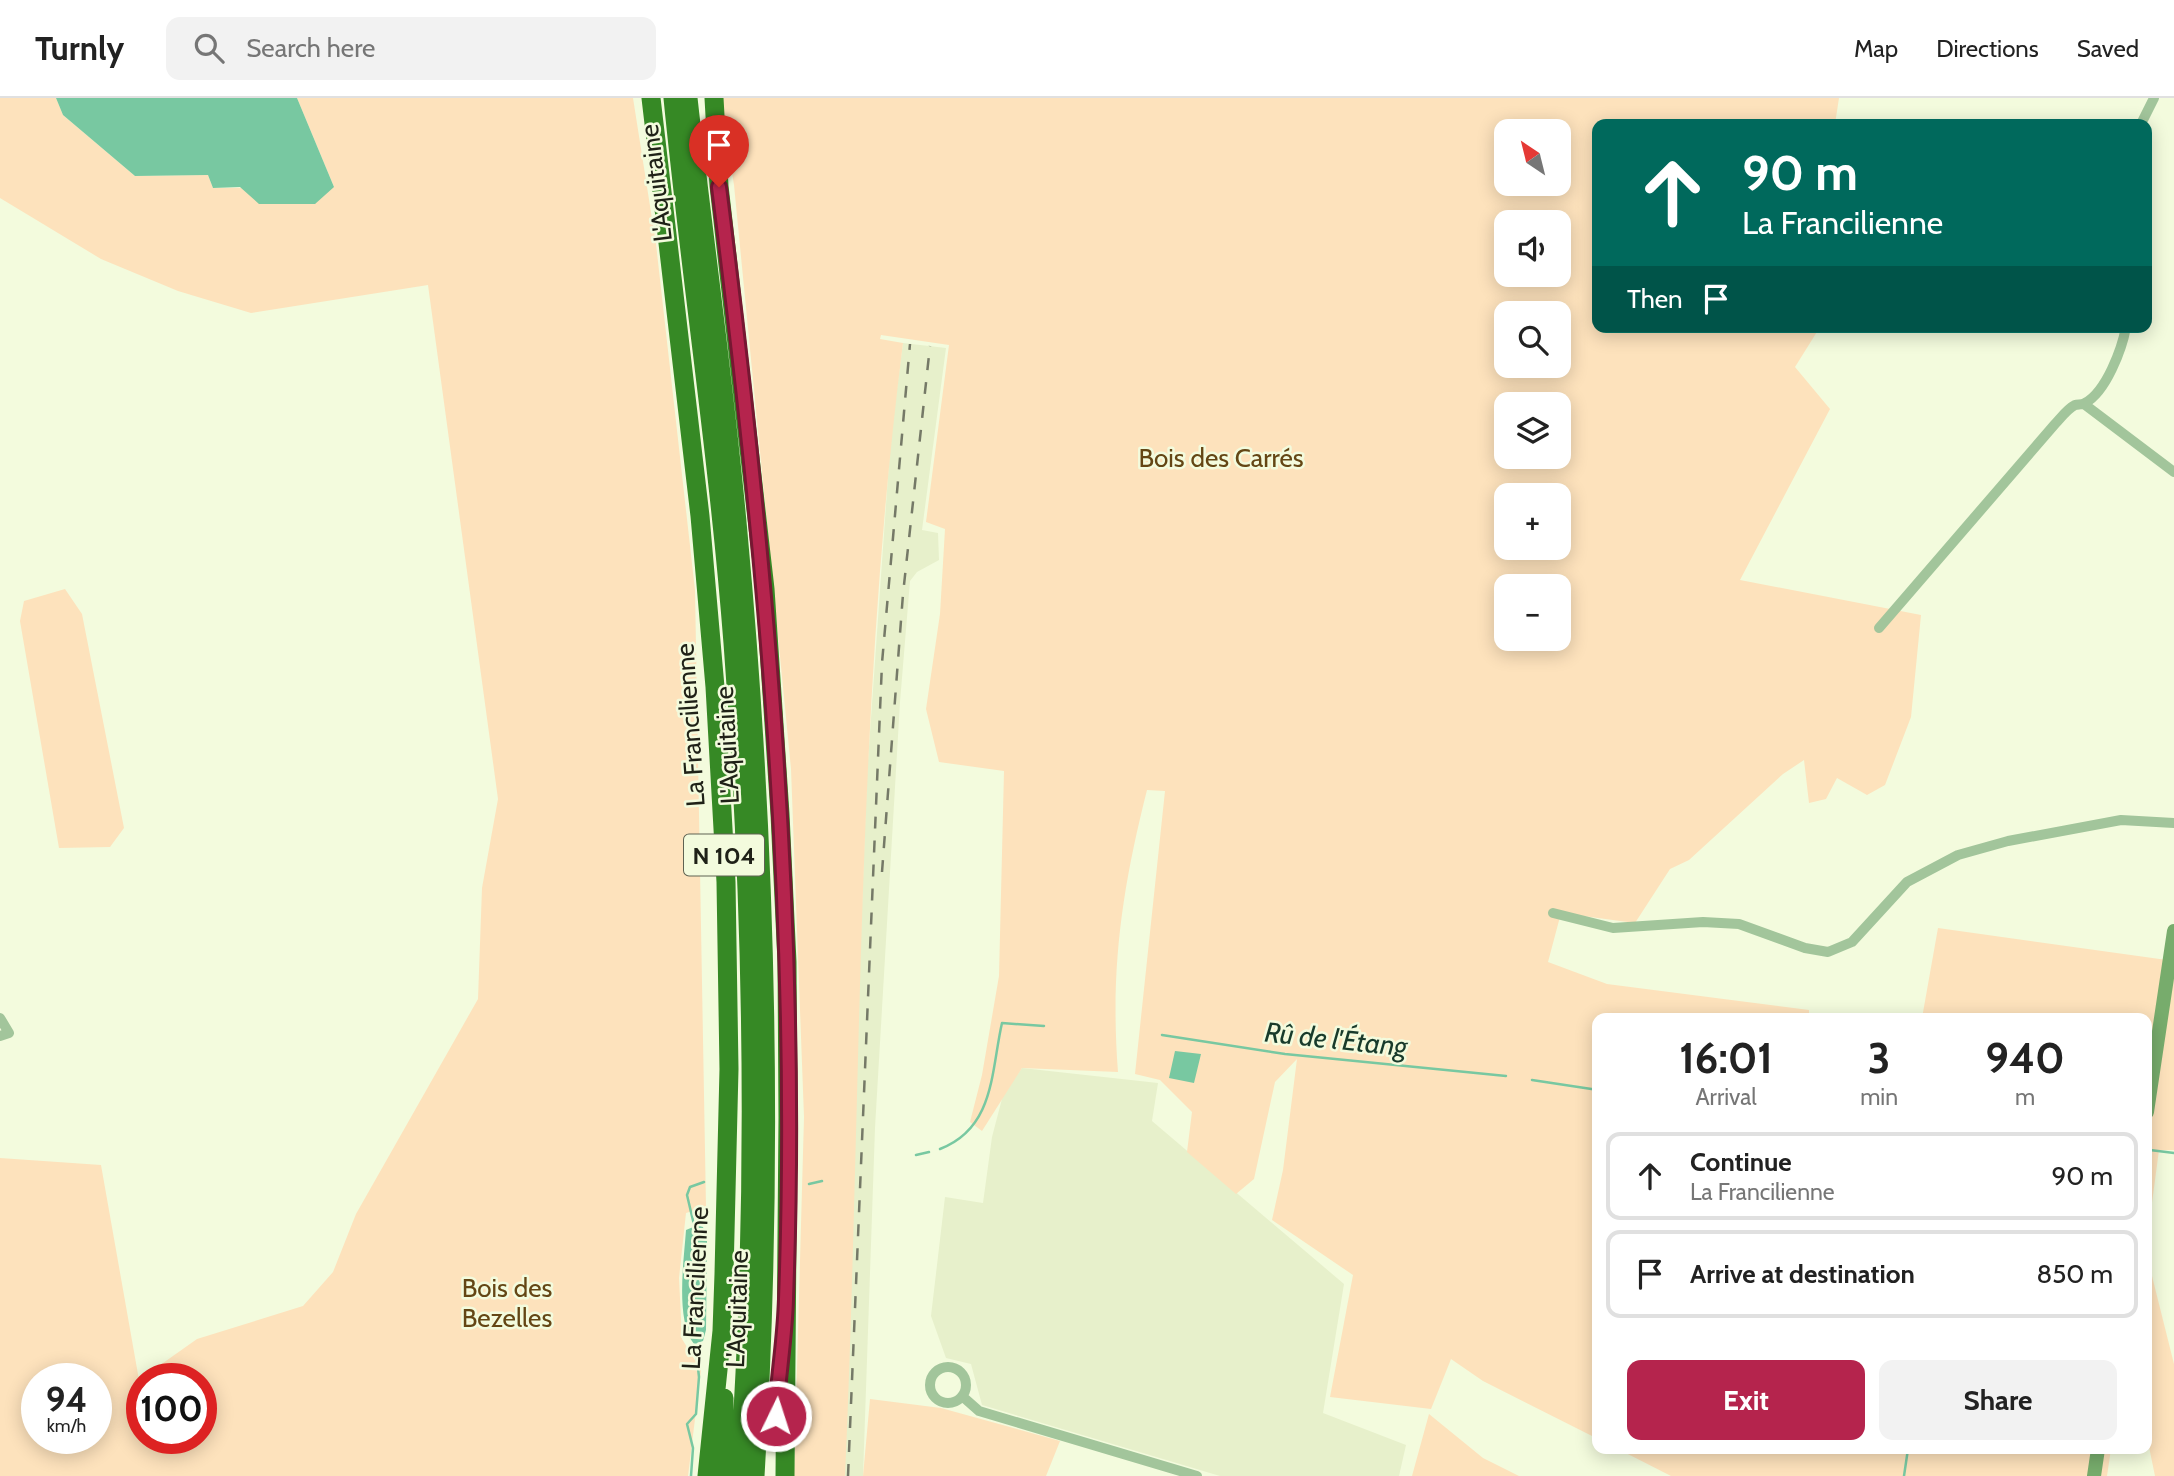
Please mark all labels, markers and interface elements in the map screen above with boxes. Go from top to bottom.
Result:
search box [166,17,656,80]
text: Turnly [35,28,124,68]
icon: search [190,29,228,67]
text: Search here [246,32,375,64]
text: Map [1854,34,1898,63]
text: Directions [1936,34,2039,63]
text: Saved [2077,34,2139,63]
pin [689,115,749,187]
north arrow [1494,119,1572,196]
map controls [1494,119,1571,651]
street label: L'Aquitaine [633,122,679,244]
icon: arrive [700,126,738,164]
text: 90 m [1742,143,1858,202]
icon: ahead [1627,147,1718,238]
text: La Francilienne [1742,203,1943,242]
button: sound [1494,210,1571,287]
icon: arrive [1697,280,1735,318]
text: Then [1627,283,1683,315]
button: search [1494,301,1571,378]
button: layers [1494,392,1571,469]
park label: Bois des Carrés [1139,442,1304,474]
button: + [1494,483,1571,560]
button: − [1494,574,1571,651]
street label: La Francilienne [668,642,712,808]
street label: L'Aquitaine [708,685,746,805]
road number: N 104 [684,834,764,876]
water label: Rû de l'Étang [1263,1014,1410,1064]
text: 16:01 [1679,1032,1773,1084]
text: 3 [1868,1032,1890,1084]
text: 940 [1985,1032,2065,1084]
text: Arrival [1695,1083,1757,1111]
text: min [1860,1083,1898,1111]
text: m [2015,1083,2035,1111]
text: Continue [1690,1146,1792,1178]
icon: ahead [1631,1157,1669,1195]
text: 90 m [2051,1160,2113,1192]
text: La Francilienne [1690,1178,1835,1206]
street label: La Francilienne [675,1206,715,1370]
street label: L'Aquitaine [719,1249,755,1369]
icon: arrive [1631,1255,1669,1293]
text: Arrive at destination [1690,1258,1915,1290]
text: 850 m [2036,1258,2113,1290]
park label: Bois des Bezelles [462,1272,552,1334]
button: Exit [1627,1360,1865,1440]
button: Share [1879,1360,2117,1440]
speed limit sign: 100 [126,1363,217,1454]
text: 94 [46,1378,87,1421]
position arrow [739,1379,813,1453]
text: km/h [47,1415,86,1437]

